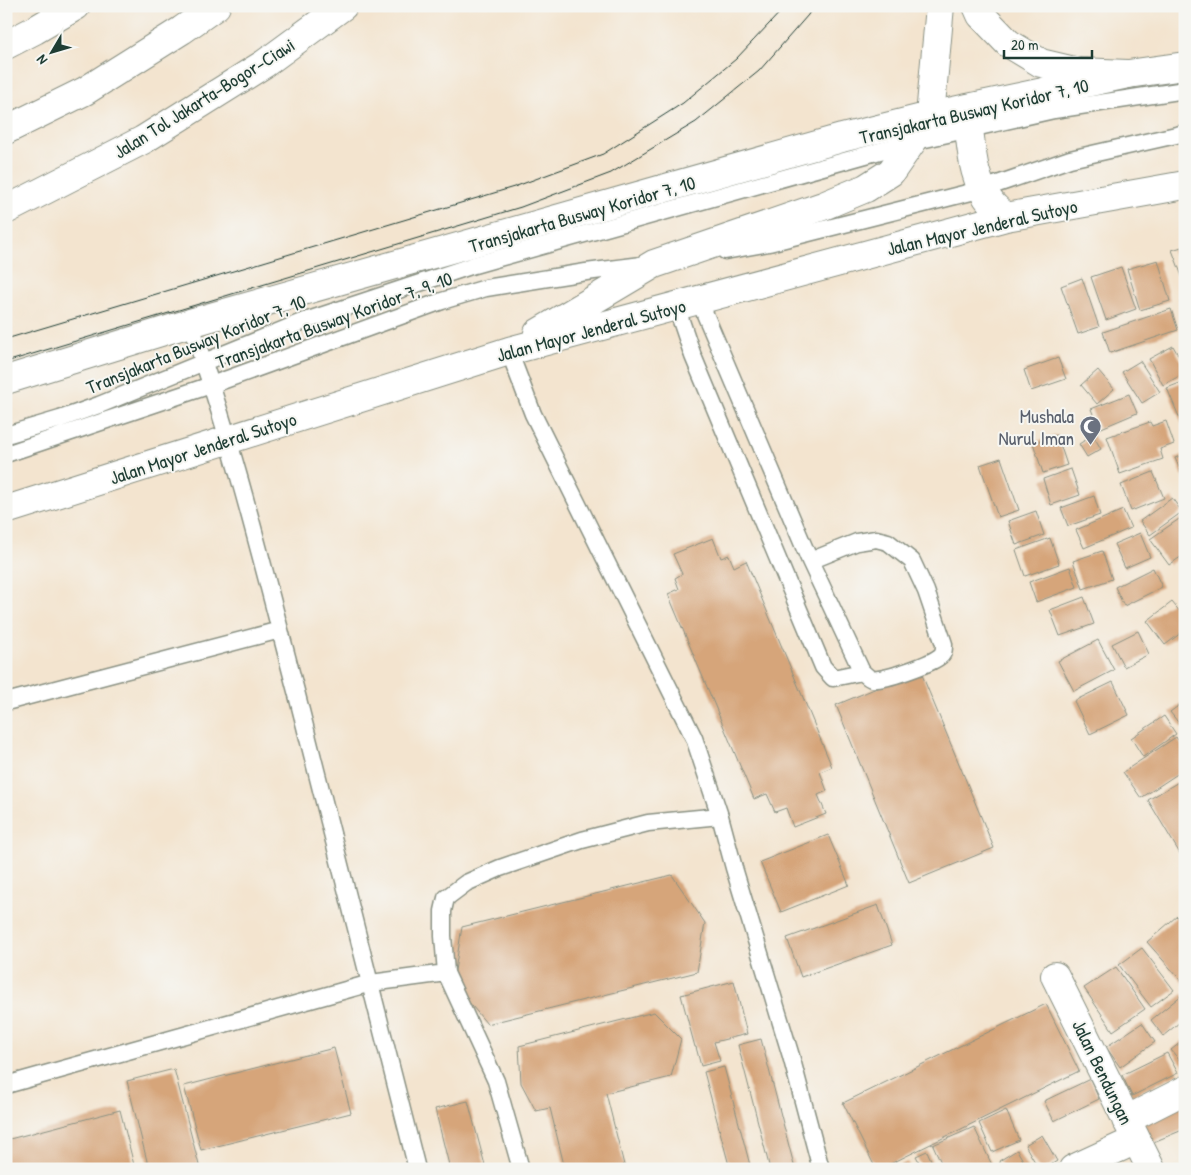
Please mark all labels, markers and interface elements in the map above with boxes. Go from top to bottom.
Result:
north arrow [28,28,78,78]
scale bar [1004,28,1091,60]
street label: Jalan Tol Jakarta–Bogor–Ciawi [109,32,299,164]
text: 20 m [1011,34,1038,55]
text: N [31,51,51,69]
street label: Transjakarta Busway Koridor 7, 10 [857,72,1091,150]
street label: Transjakarta Busway Koridor 7, 10 [466,169,698,259]
street label: Jalan Mayor Jenderal Sutoyo [884,192,1080,262]
street label: Transjakarta Busway Koridor 7, 9, 10 [212,265,456,375]
street label: Transjakarta Busway Koridor 7, 10 [82,288,310,400]
street label: Jalan Mayor Jenderal Sutoyo [494,292,689,368]
place label: Mushala Nurul Iman [999,403,1075,451]
street label: Jalan Mayor Jenderal Sutoyo [106,405,300,490]
mosque icon: Mushala Nurul Iman [1078,415,1102,446]
street label: Jalan Bendungan [1066,1015,1140,1129]

